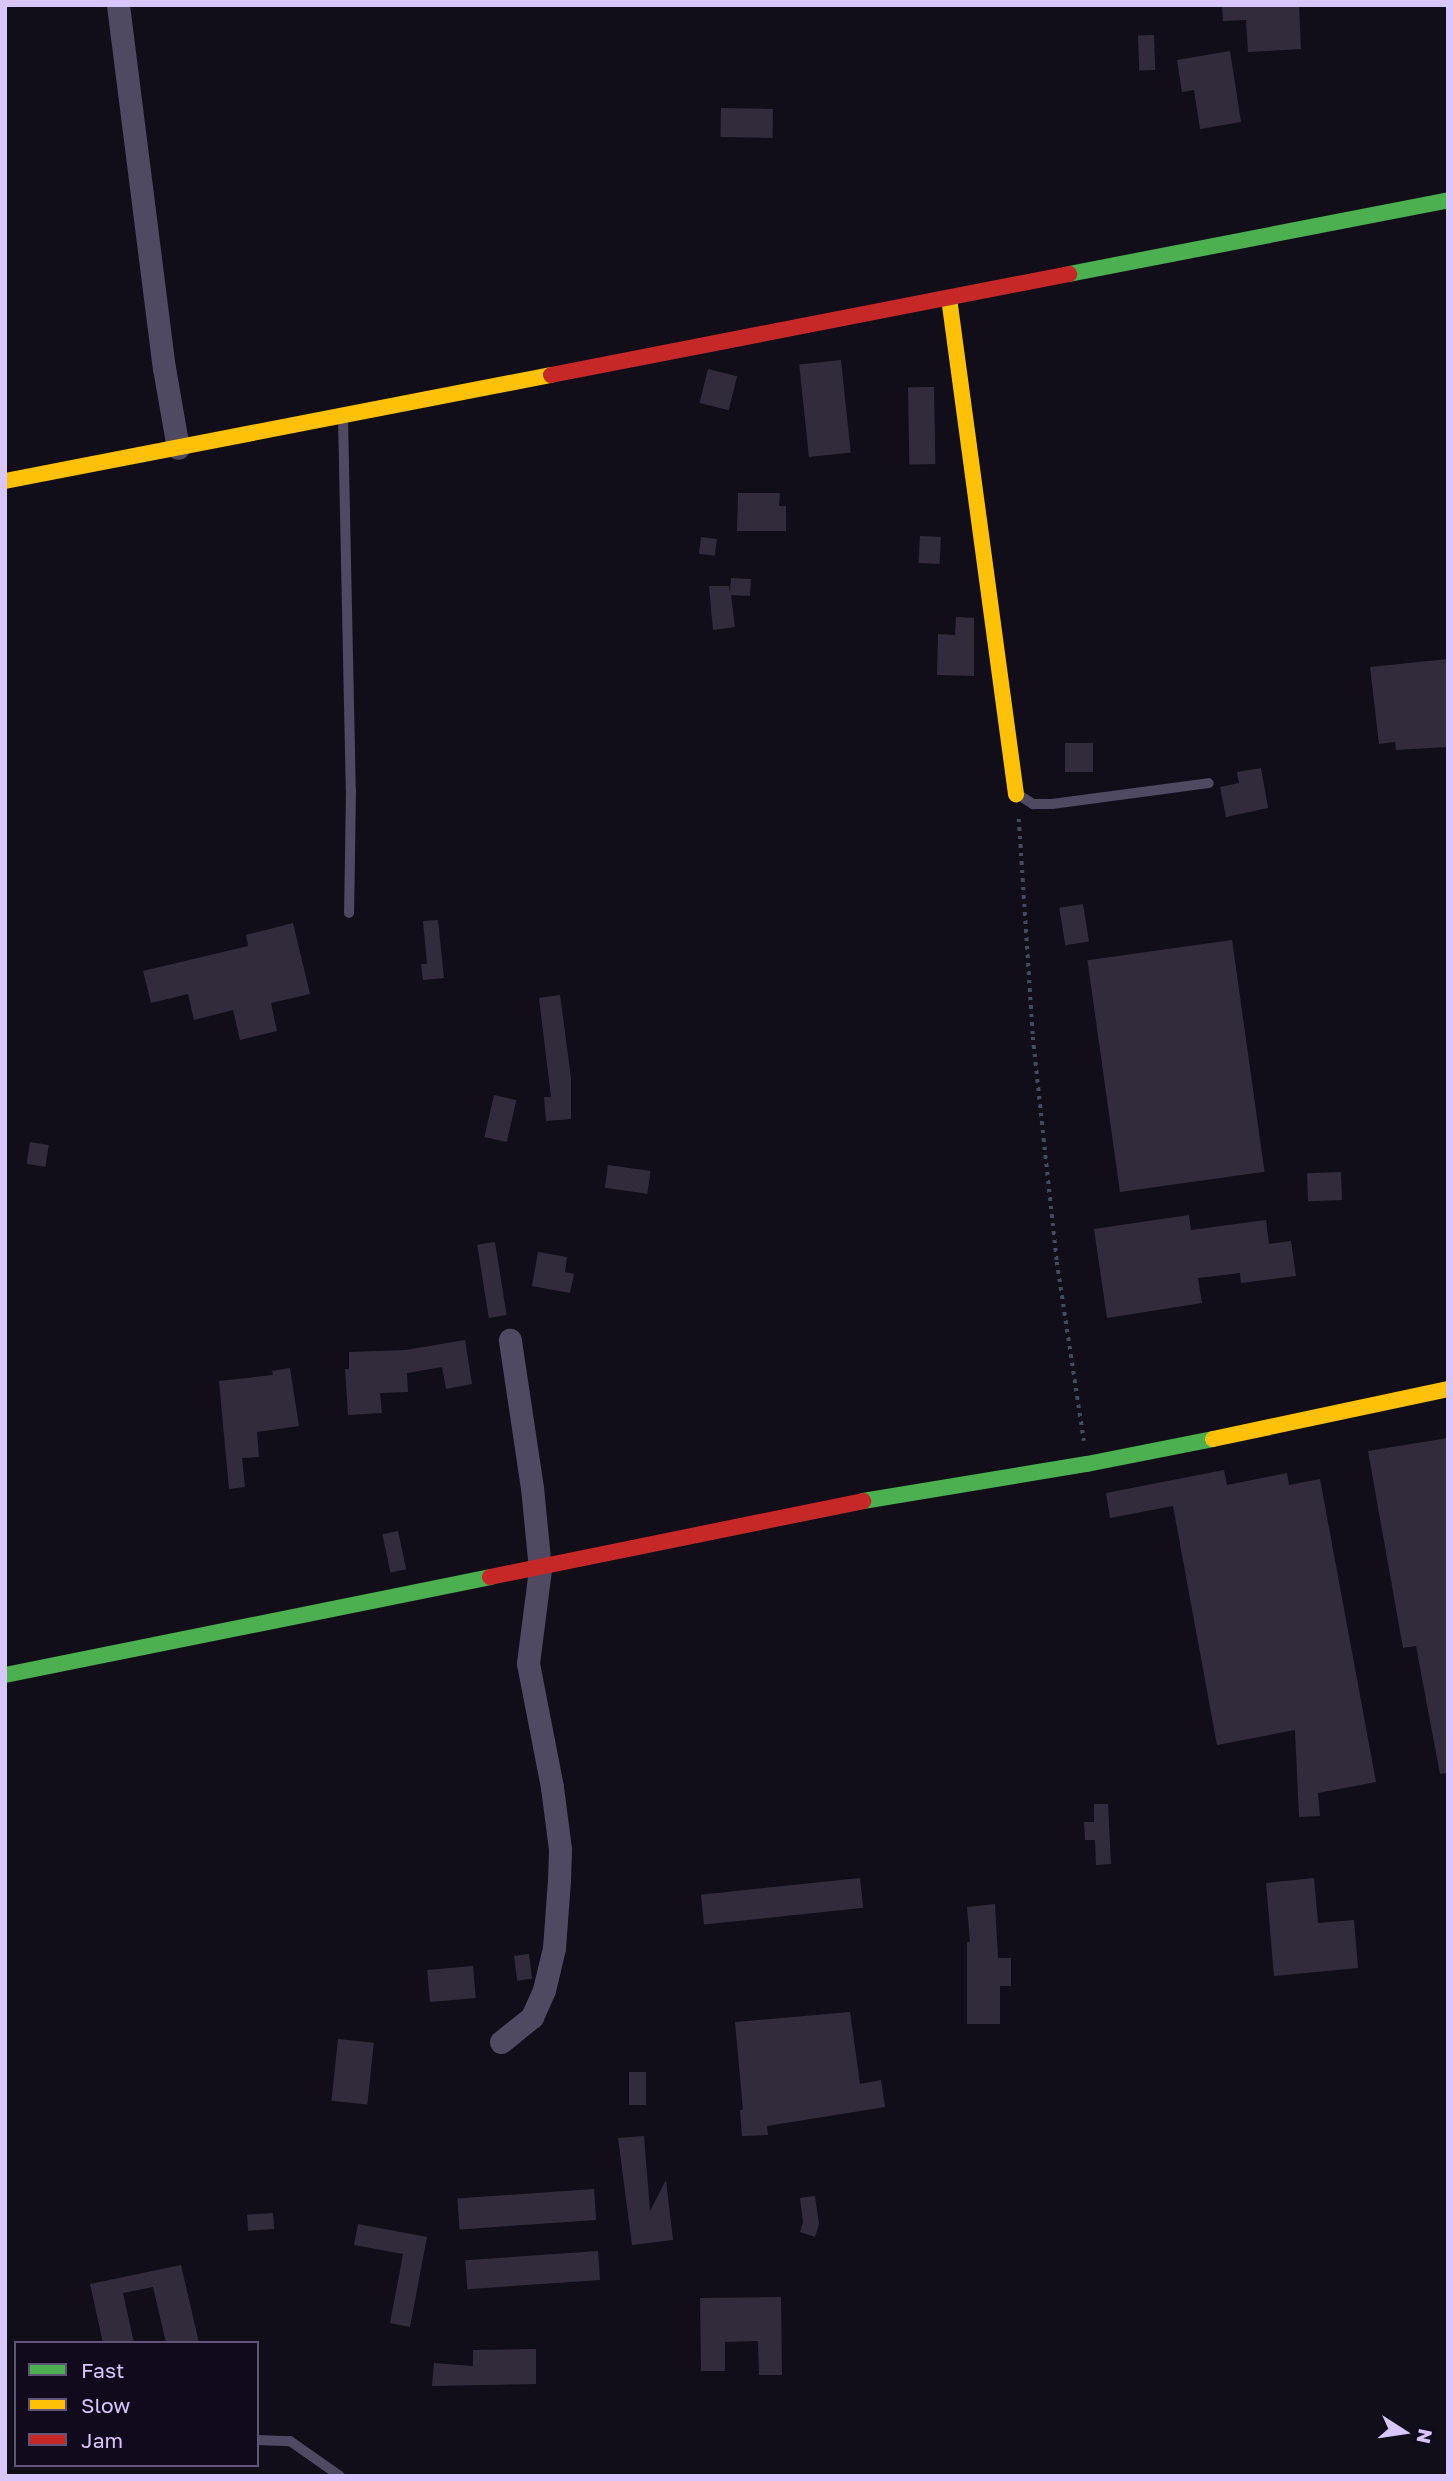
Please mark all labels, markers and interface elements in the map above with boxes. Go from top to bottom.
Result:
legend [14,2341,259,2467]
text: Fast [81,2357,124,2383]
text: Slow [81,2392,130,2418]
north arrow [1369,2397,1439,2467]
text: Jam [81,2427,123,2453]
text: N [1412,2427,1438,2446]

